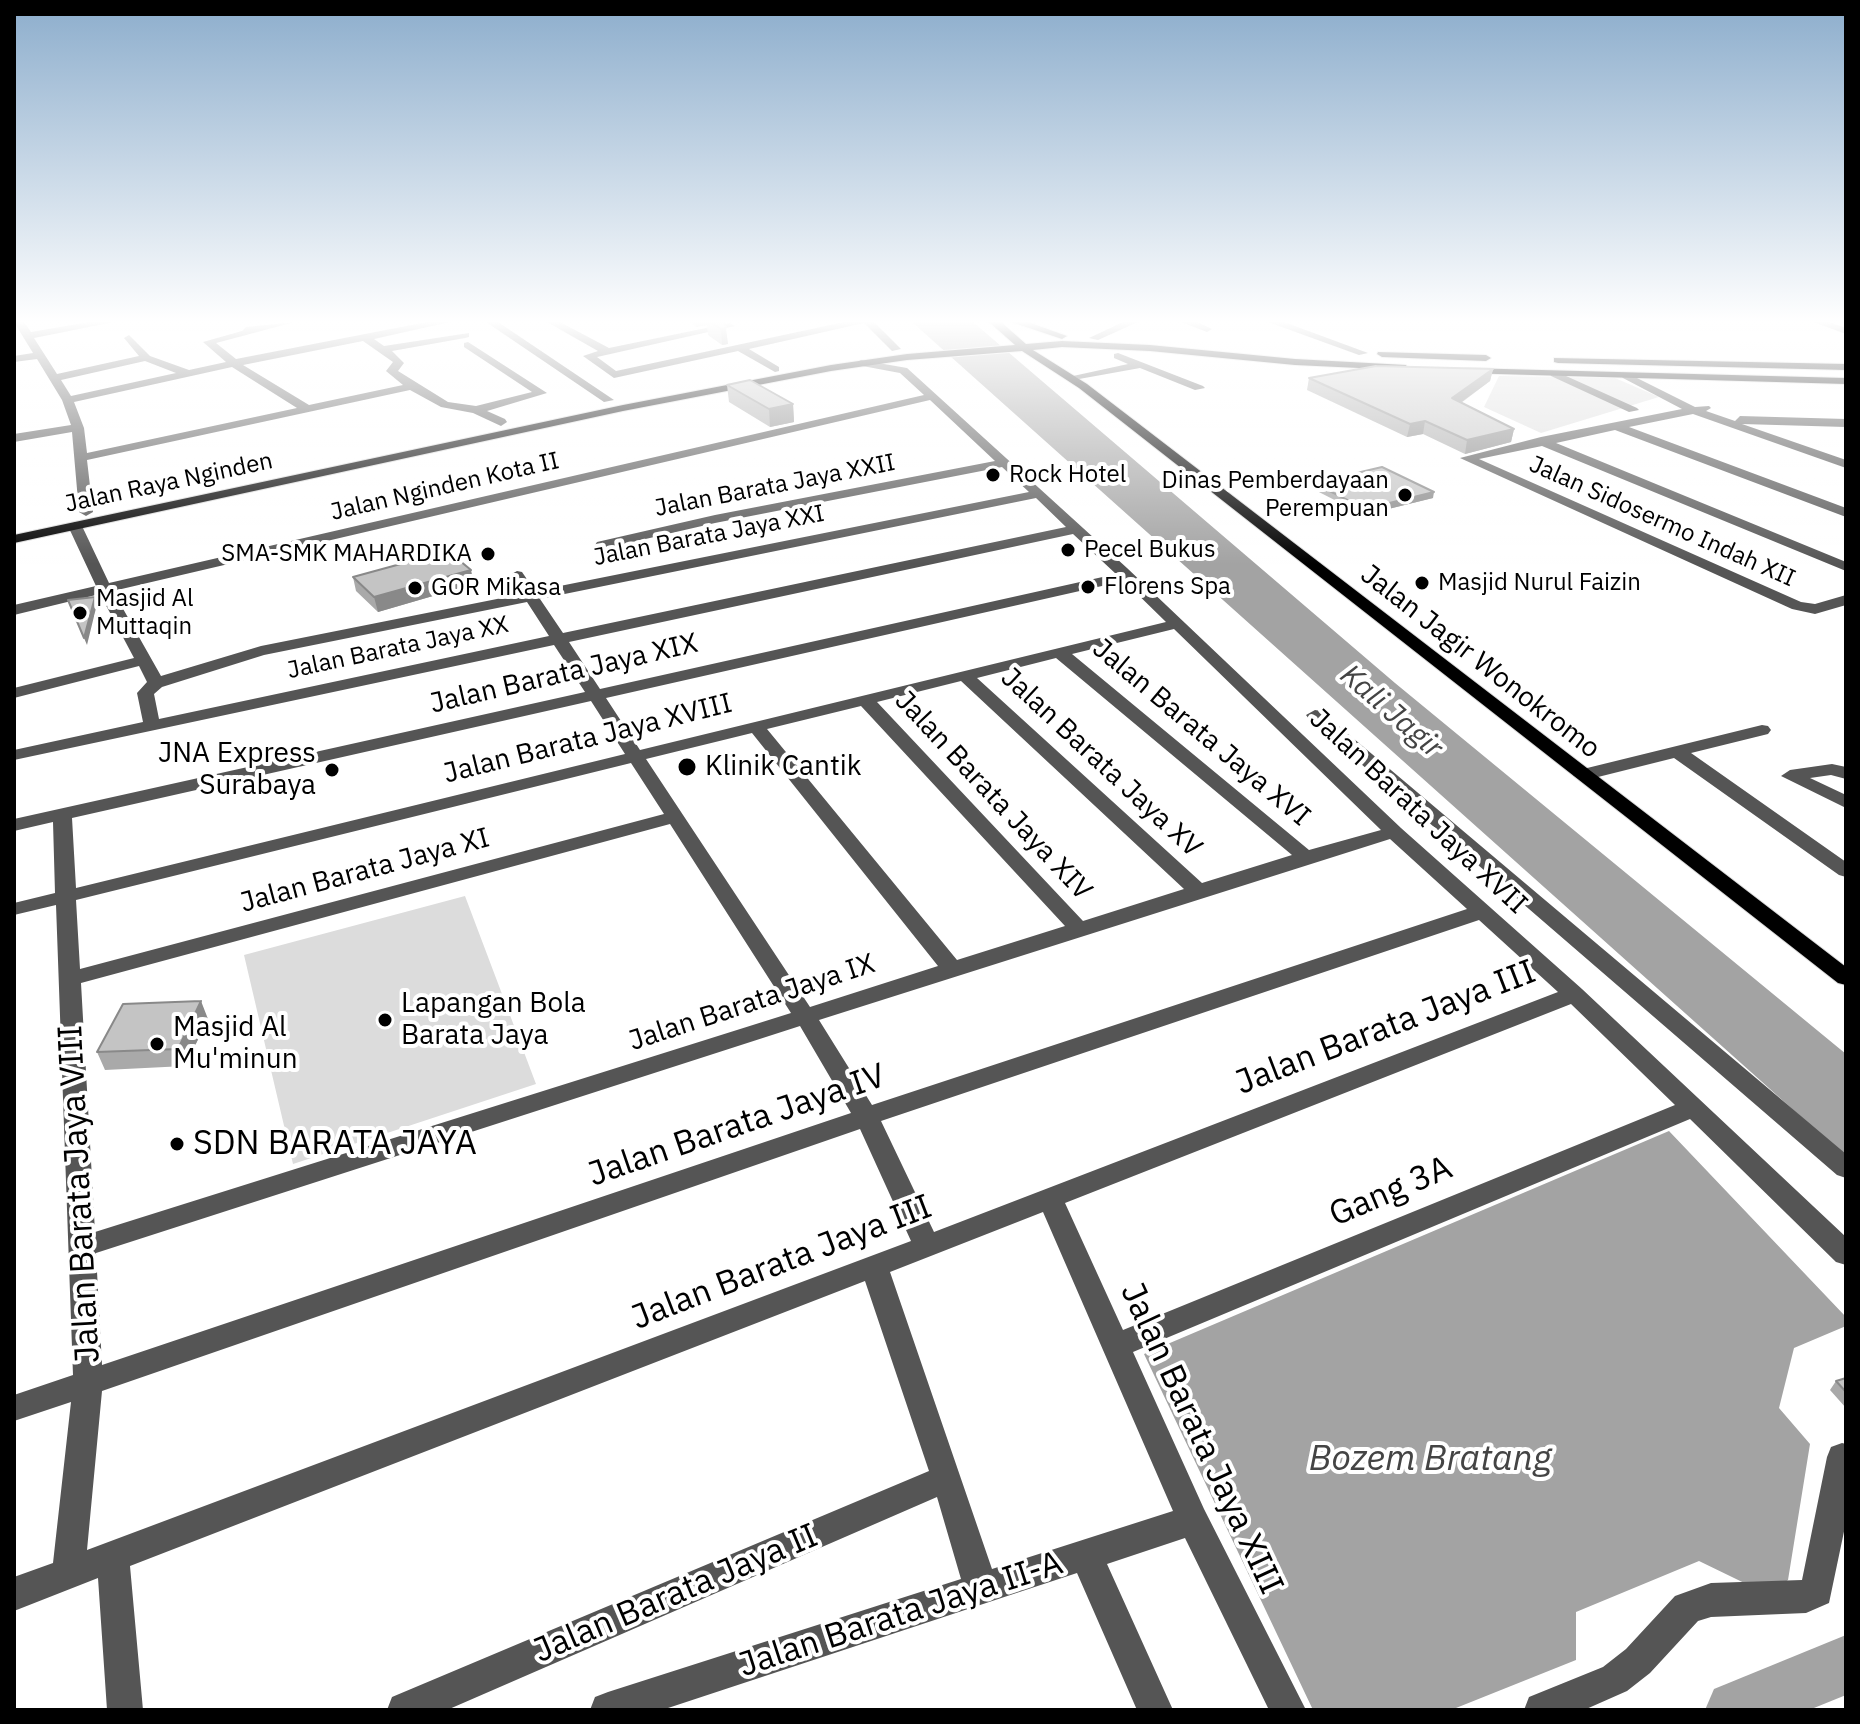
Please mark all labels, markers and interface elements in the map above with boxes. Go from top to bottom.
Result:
street label: Jalan Raya Nginden [63,447,275,519]
street label: Jalan Nginden Kota II [328,447,562,527]
street label: Jalan Barata Jaya XXII [652,449,898,523]
street label: Jalan Sidosermo Indah XII [1525,450,1799,594]
place label: Rock Hotel [1009,461,1126,489]
marker: Rock Hotel [984,466,1002,484]
place label: Dinas Pemberdayaan Perempuan [1162,467,1389,523]
marker: Dinas Pemberdayaan Perempuan [1396,486,1414,504]
street label: Jalan Barata Jaya XXI [591,499,827,573]
place label: Pecel Bukus [1084,536,1216,564]
place label: SMA-SMK MAHARDIKA [221,540,472,568]
marker: Pecel Bukus [1059,541,1077,559]
marker: SMA-SMK MAHARDIKA [479,545,497,563]
street label: Jalan Jagir Wonokromo [1354,558,1606,766]
place label: Masjid Nurul Faizin [1438,569,1641,597]
place label: Florens Spa [1104,573,1231,601]
place label: GOR Mikasa [431,574,561,602]
marker: Masjid Nurul Faizin [1413,574,1431,592]
marker: Florens Spa [1079,578,1097,596]
marker: GOR Mikasa [406,579,424,597]
place label: Masjid Al Muttaqin [96,585,193,641]
marker: Masjid Al Muttaqin [71,604,89,622]
street label: Jalan Barata Jaya XX [285,611,511,685]
street label: Jalan Barata Jaya XIX [427,627,701,721]
street label: Jalan Barata Jaya XVI [1085,632,1317,834]
water label: Kali Jagir [1332,658,1450,766]
street label: Jalan Barata Jaya XV [994,661,1208,865]
street label: Jalan Barata Jaya XIV [887,684,1099,908]
street label: Jalan Barata Jaya XVIII [440,687,736,791]
street label: Jalan Barata Jaya XVII [1302,703,1534,921]
place label: JNA Express Surabaya [158,737,316,803]
place label: Klinik Cantik [705,750,861,784]
marker: Klinik Cantik [676,756,698,778]
marker: JNA Express Surabaya [323,761,341,779]
street label: Jalan Barata Jaya XI [237,822,493,920]
street label: Jalan Barata Jaya IX [625,947,879,1059]
street label: Jalan Barata Jaya III [1230,952,1542,1104]
place label: Lapangan Bola Barata Jaya [401,987,586,1053]
place label: Masjid Al Mu'minun [173,1011,298,1077]
marker: Lapangan Bola Barata Jaya [376,1011,394,1029]
street label: Jalan Barata Jaya VIII [51,1024,109,1364]
marker: Masjid Al Mu'minun [148,1035,166,1053]
street label: Jalan Barata Jaya IV [583,1056,891,1196]
place label: SDN BARATA JAYA [193,1124,477,1164]
marker: SDN BARATA JAYA [168,1135,186,1153]
street label: Gang 3A [1324,1148,1458,1236]
street label: Jalan Barata Jaya III [626,1187,938,1339]
street label: Jalan Barata Jaya XIII [1111,1277,1291,1601]
water label: Bozem Bratang [1309,1438,1551,1482]
street label: Jalan Barata Jaya II [528,1516,824,1672]
street label: Jalan Barata Jaya II-A [734,1543,1068,1687]

